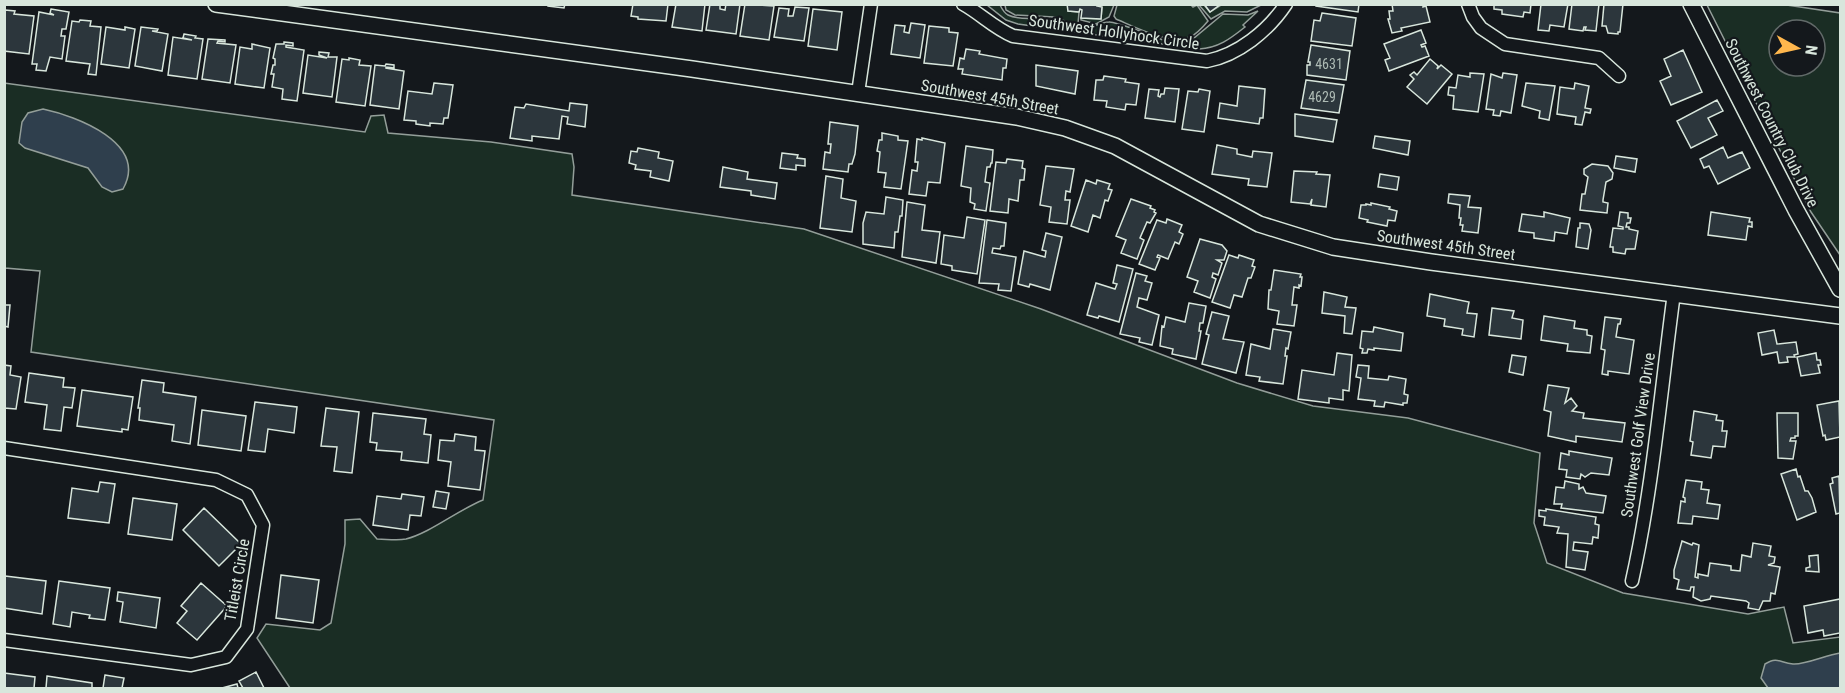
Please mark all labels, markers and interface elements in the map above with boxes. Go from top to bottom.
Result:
street label: Southwest Hollyhock Circle [1027,11,1201,53]
north arrow [1767,18,1827,78]
street label: Southwest Country Club Drive [1721,35,1823,211]
text: N [1801,44,1821,56]
house number: 4631 [1315,56,1343,72]
street label: Southwest 45th Street [920,76,1061,119]
house number: 4629 [1308,89,1336,105]
street label: Southwest 45th Street [1376,226,1517,264]
street label: Southwest Golf View Drive [1617,351,1659,519]
street label: Titleist Circle [220,537,254,623]

